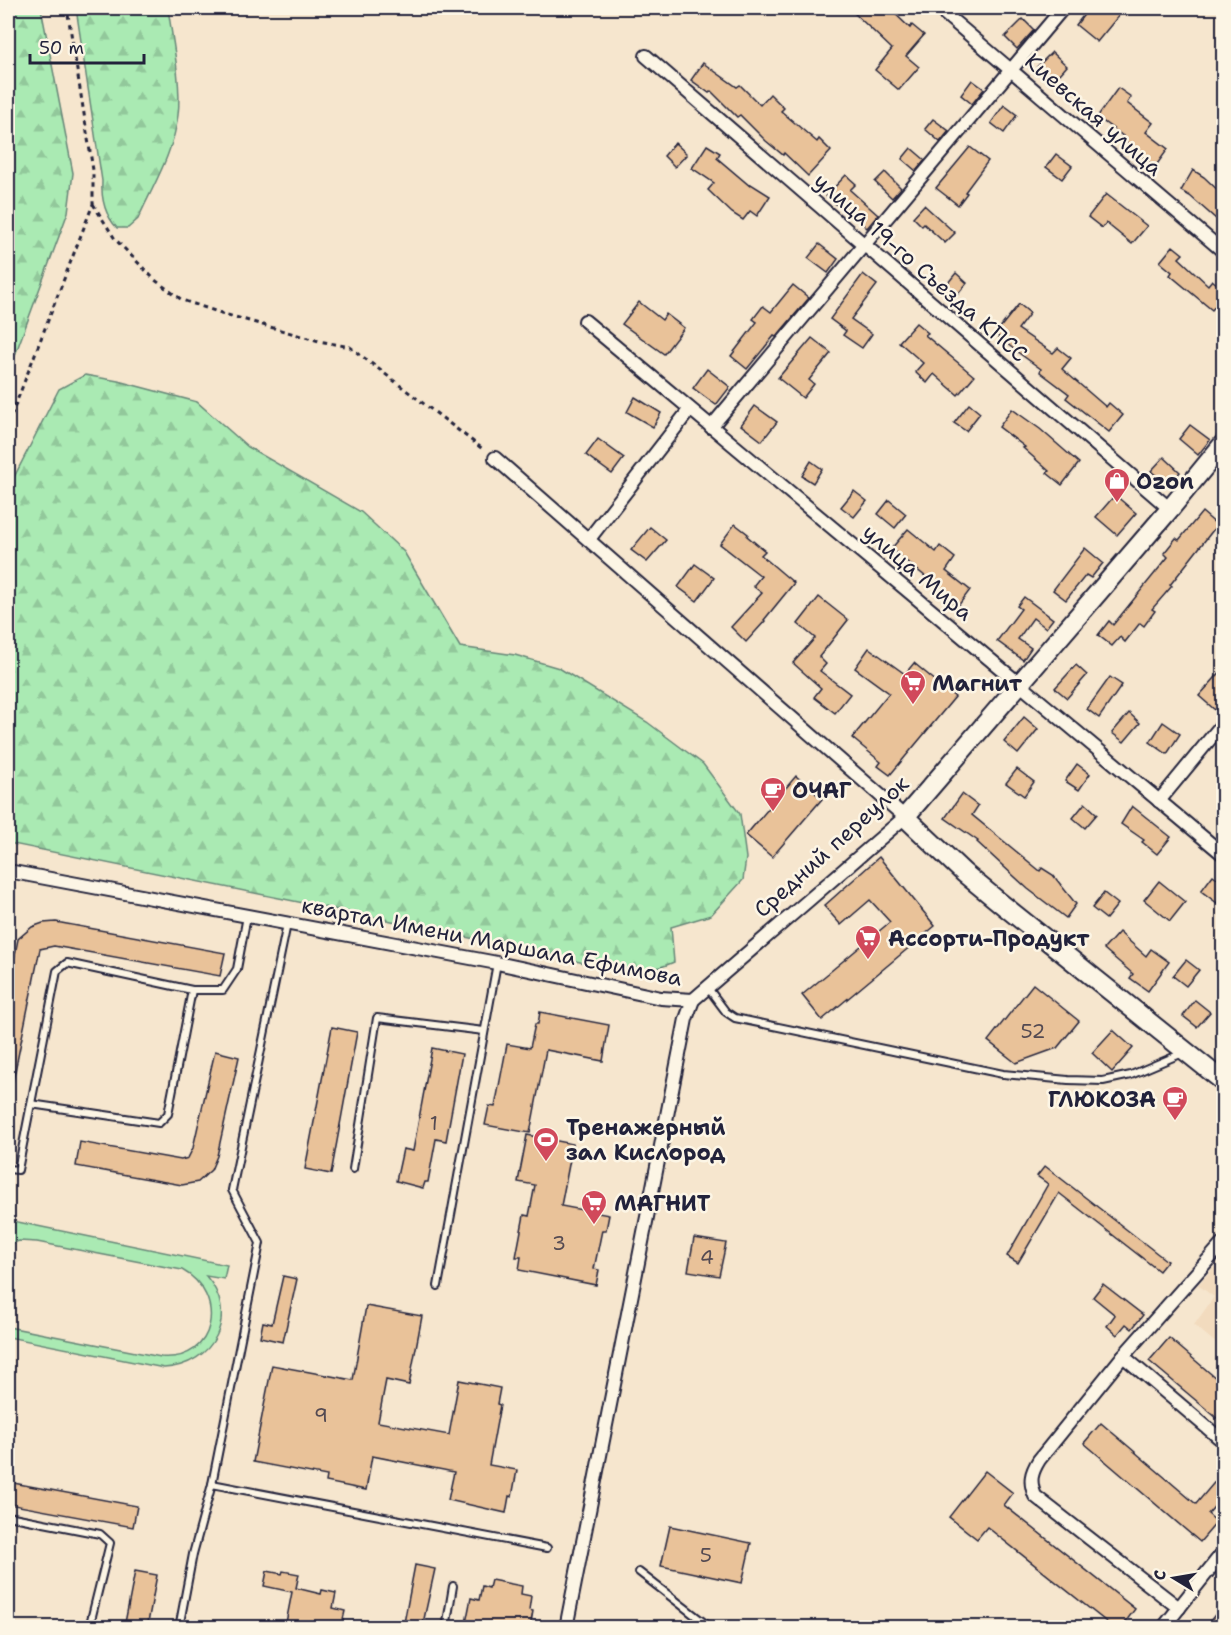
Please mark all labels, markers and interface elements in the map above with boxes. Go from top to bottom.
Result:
scale bar [30,27,144,65]
text: 50 m [39,36,84,60]
street label: Киевская улица [1019,47,1169,182]
street label: улица 19-го Съезда КПСС [808,166,1034,368]
shop icon: Ozon [1102,466,1132,504]
place label: Ozon [1136,467,1194,496]
street label: улица Мира [856,518,979,627]
supermarket icon: Магнит [898,668,928,706]
place label: Магнит [932,669,1023,698]
street label: Средний переулок [748,769,915,924]
cafe icon: ОЧАГ [758,775,788,813]
place label: ОЧАГ [792,776,852,805]
street label: квартал Имени Маршала Ефимова [299,890,685,993]
supermarket icon: Ассорти-Продукт [853,923,883,961]
place label: Ассорти-Продукт [888,924,1090,953]
house number: 52 [1020,1018,1046,1044]
cafe icon: ГЛЮКОЗА [1160,1084,1190,1122]
place label: ГЛЮКОЗА [1048,1085,1156,1114]
house number: 1 [430,1110,438,1136]
place label: Тренажерный зал Кислород [566,1113,726,1167]
sports icon: Тренажерный зал Кислород [531,1125,561,1163]
supermarket icon: МАГНИТ [579,1188,609,1226]
place label: МАГНИТ [614,1189,711,1218]
house number: 3 [552,1230,566,1256]
house number: 4 [700,1244,714,1270]
house number: 9 [314,1402,328,1428]
house number: 5 [700,1542,712,1568]
north arrow [1144,1548,1204,1608]
text: С [1149,1568,1171,1582]

